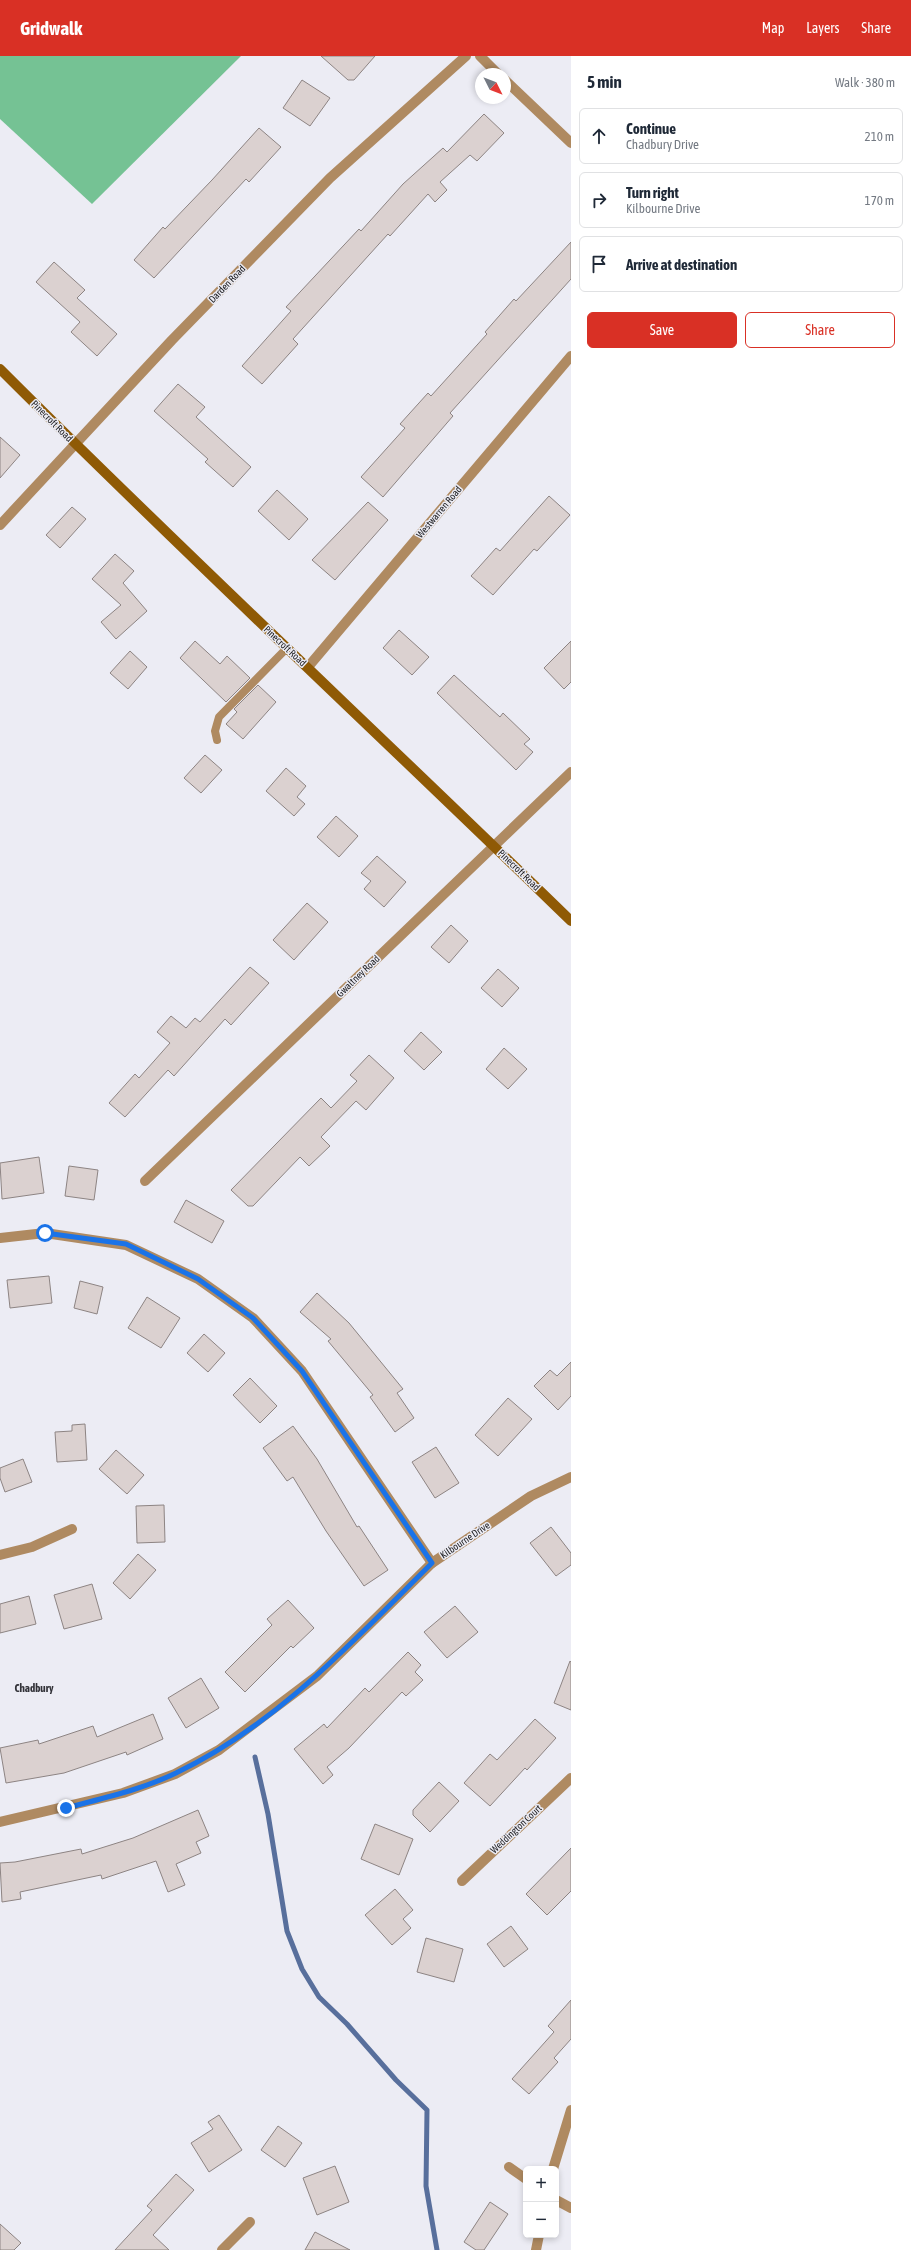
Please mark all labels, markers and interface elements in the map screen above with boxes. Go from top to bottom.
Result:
text: Gridwalk [20,17,82,39]
text: Map [762,20,784,36]
text: Layers [806,20,839,36]
text: Share [861,20,891,36]
north arrow [475,68,511,104]
text: 5 min [587,72,622,92]
text: Walk · 380 m [835,75,895,90]
text: Continue [626,120,676,137]
icon: ahead [588,125,610,147]
text: 210 m [865,129,894,144]
text: Chadbury Drive [626,137,699,152]
text: Turn right [626,184,679,201]
icon: right [588,189,610,211]
text: 170 m [865,193,894,208]
text: Kilbourne Drive [626,201,700,216]
icon: arrive [588,253,610,275]
text: Arrive at destination [626,256,737,273]
street label: Darden Road [206,263,248,305]
button: Save [587,312,737,348]
button: Share [745,312,895,348]
street label: Pinecroft Road [29,398,75,444]
street label: Westwarren Road [414,484,464,540]
street label: Pinecroft Road [262,624,309,669]
street label: Pinecroft Road [496,847,542,893]
street label: Gwaltney Road [334,953,382,999]
route start [36,1224,54,1242]
street label: Kilbourne Drive [438,1519,492,1561]
district label: Chadbury [15,1682,54,1694]
route end [57,1799,75,1817]
street label: Weddington Court [488,1802,544,1855]
map controls [523,2166,559,2238]
button: + [523,2166,559,2202]
button: − [523,2202,559,2238]

